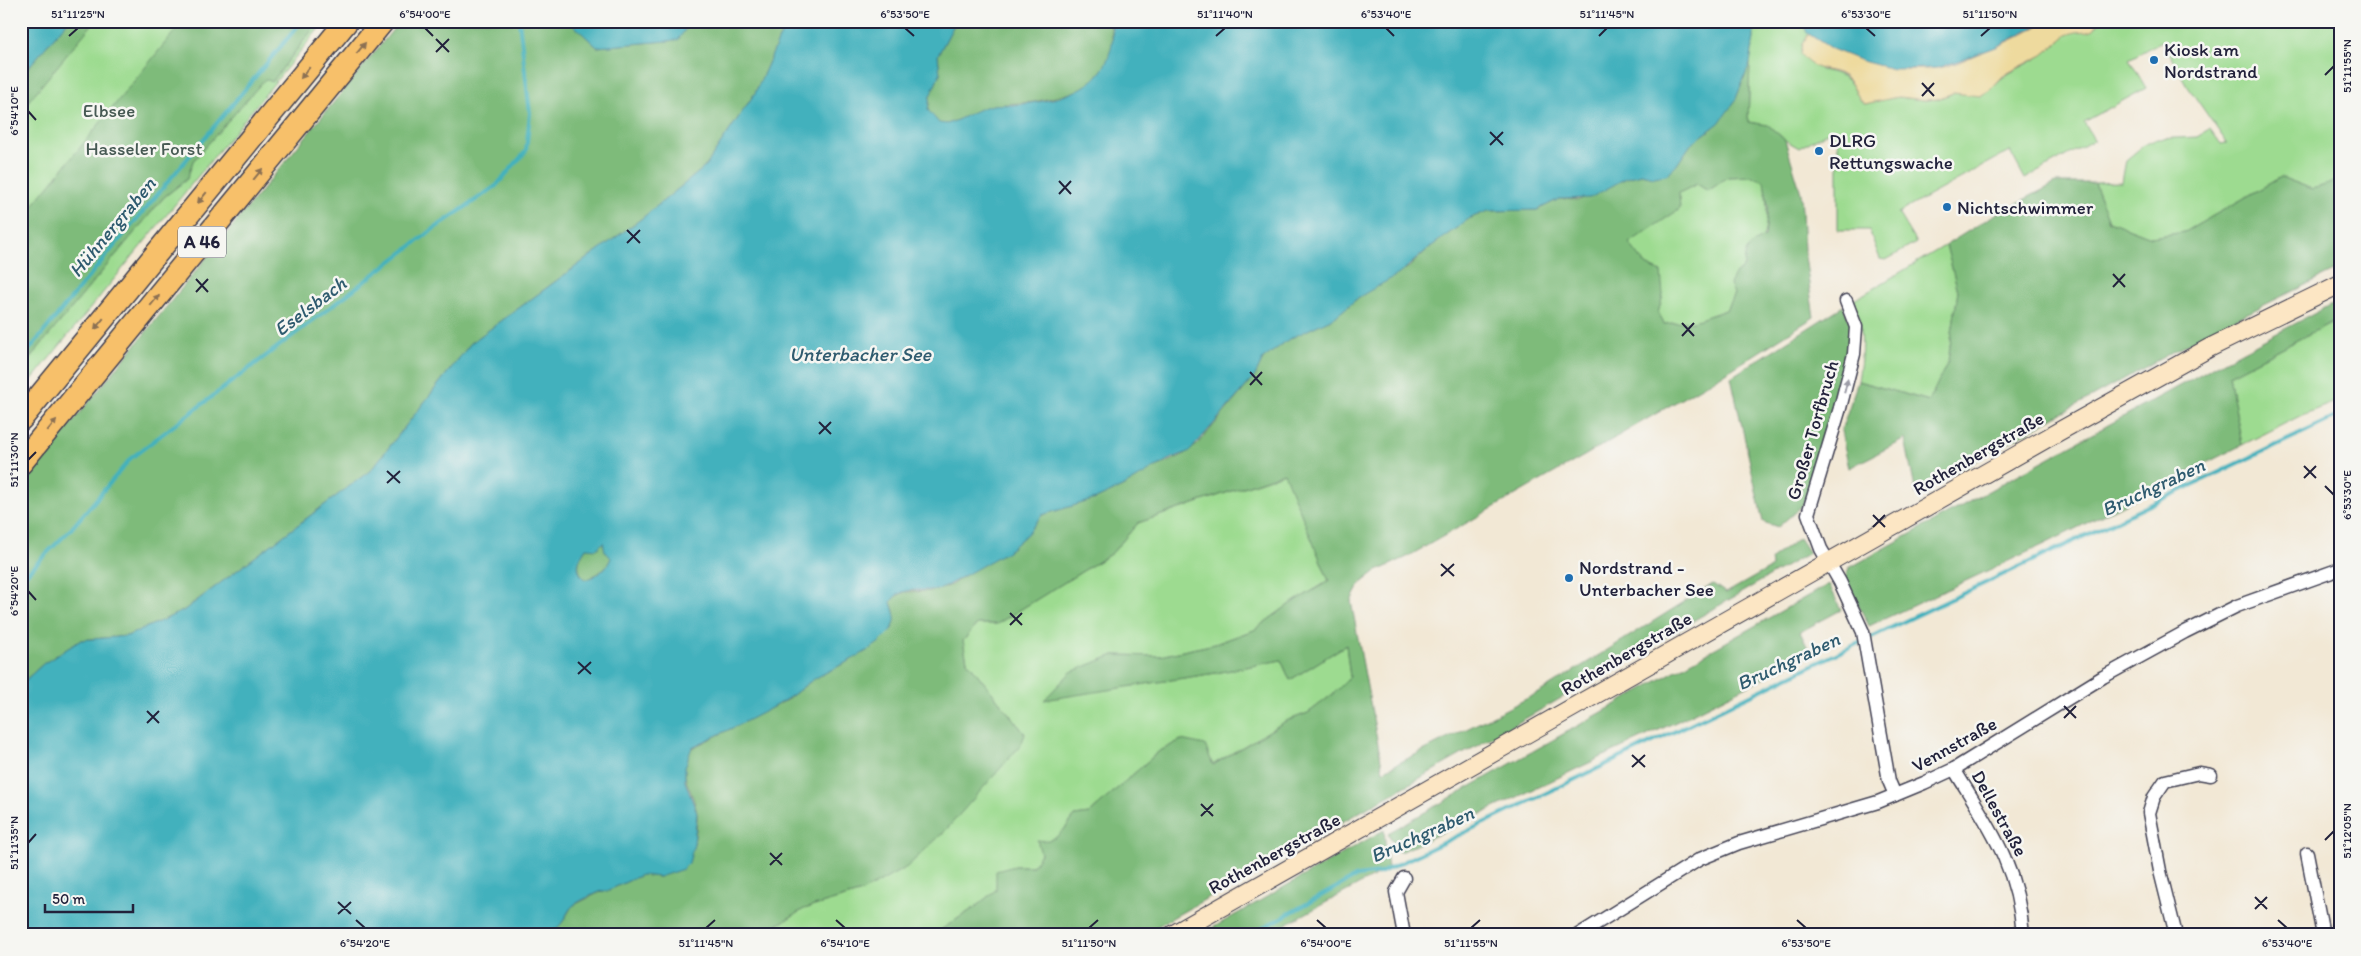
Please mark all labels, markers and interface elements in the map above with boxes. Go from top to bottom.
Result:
text: 51°11'25"N [51,7,105,21]
text: 6°54'00"E [399,7,451,21]
text: 6°53'50"E [880,7,930,21]
text: 51°11'40"N [1197,7,1253,21]
text: 6°53'40"E [1361,7,1412,21]
text: 51°11'45"N [1580,7,1634,21]
text: 6°53'30"E [1841,7,1891,21]
text: 51°11'50"N [1963,7,2017,21]
place label: Kiosk am Nordstrand [2164,38,2258,83]
text: 51°11'55"N [2340,39,2354,93]
one-way arrow [355,42,366,55]
marker: Kiosk am Nordstrand [2148,54,2160,66]
one-way arrow [299,66,310,79]
text: 6°54'10"E [7,86,21,136]
park label: Elbsee [83,99,135,122]
place label: DLRG Rettungswache [1829,129,1953,174]
park label: Hasseler Forst [85,137,203,160]
marker: DLRG Rettungswache [1813,145,1825,157]
one-way arrow [253,168,264,181]
water label: Hühnergraben [63,172,161,282]
one-way arrow [196,192,207,205]
place label: Nichtschwimmer [1957,196,2094,219]
marker: Nichtschwimmer [1941,201,1953,213]
road number: A 46 [178,226,226,258]
water label: Eselsbach [269,271,351,341]
one-way arrow [150,293,161,306]
one-way arrow [93,317,104,330]
water label: Unterbacher See [789,342,932,366]
street label: Großer Torfbruch [1782,357,1843,503]
one-way arrow [1842,378,1850,393]
street label: Rothenbergstraße [1909,407,2048,500]
one-way arrow [47,419,58,432]
text: 51°11'30"N [7,432,21,488]
water label: Bruchgraben [2098,452,2209,521]
text: 6°53'30"E [2340,470,2354,520]
place label: Nordstrand - Unterbacher See [1579,556,1714,601]
text: 6°54'20"E [7,565,21,616]
marker: Nordstrand - Unterbacher See [1563,572,1575,584]
street label: Rothenbergstraße [1557,607,1696,700]
water label: Bruchgraben [1733,626,1844,695]
street label: Vennstraße [1908,712,2001,777]
street label: Dellestraße [1967,766,2033,860]
water label: Bruchgraben [1367,800,1478,867]
text: 51°12'05"N [2340,803,2354,859]
street label: Rothenbergstraße [1204,808,1344,899]
text: 51°11'35"N [7,816,21,870]
scale bar [45,881,132,913]
text: 50 m [52,890,85,908]
text: 6°54'20"E [340,936,391,950]
text: 51°11'45"N [679,936,733,950]
text: 6°54'10"E [820,936,870,950]
text: 51°11'50"N [1062,936,1116,950]
text: 6°54'00"E [1300,936,1352,950]
text: 51°11'55"N [1444,936,1498,950]
text: 6°53'50"E [1781,936,1831,950]
text: 6°53'40"E [2262,936,2313,950]

